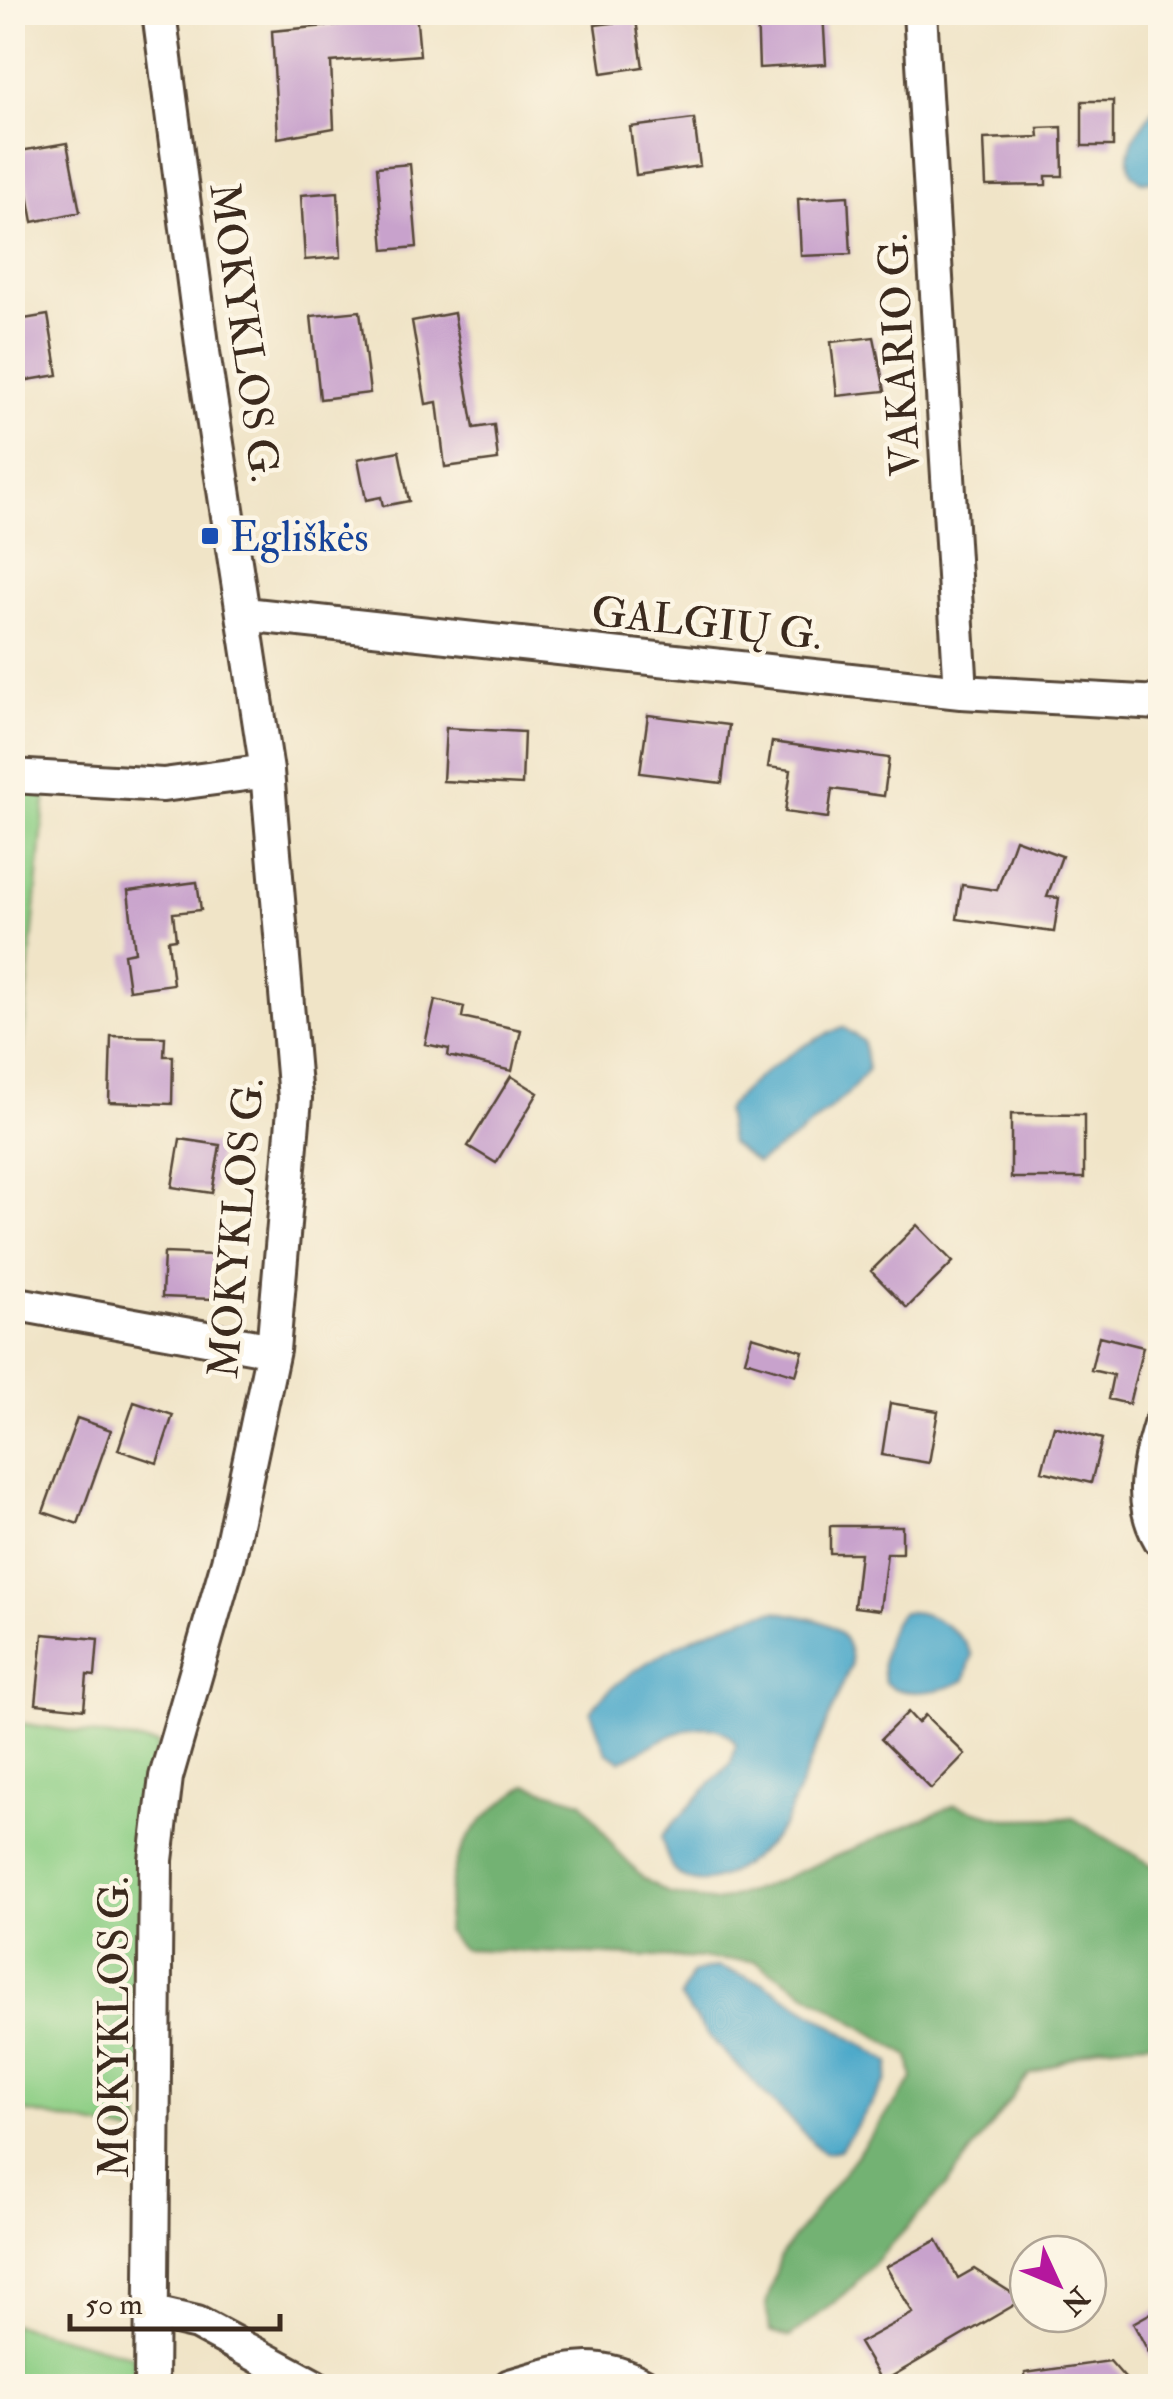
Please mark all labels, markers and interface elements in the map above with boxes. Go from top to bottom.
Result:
street label: MOKYKLOS G. [197,179,291,485]
street label: VAKARIO G. [868,232,932,478]
place label: Egliškės [230,512,369,564]
marker: Egliškės [199,525,221,547]
street label: GALGIŲ G. [589,586,825,662]
street label: MOKYKLOS G. [198,1076,276,1381]
street label: MOKYKLOS G. [89,1876,141,2178]
north arrow [1008,2234,1108,2334]
scale bar [70,2269,280,2331]
text: N [1053,2278,1097,2322]
text: 50 m [85,2286,143,2323]

